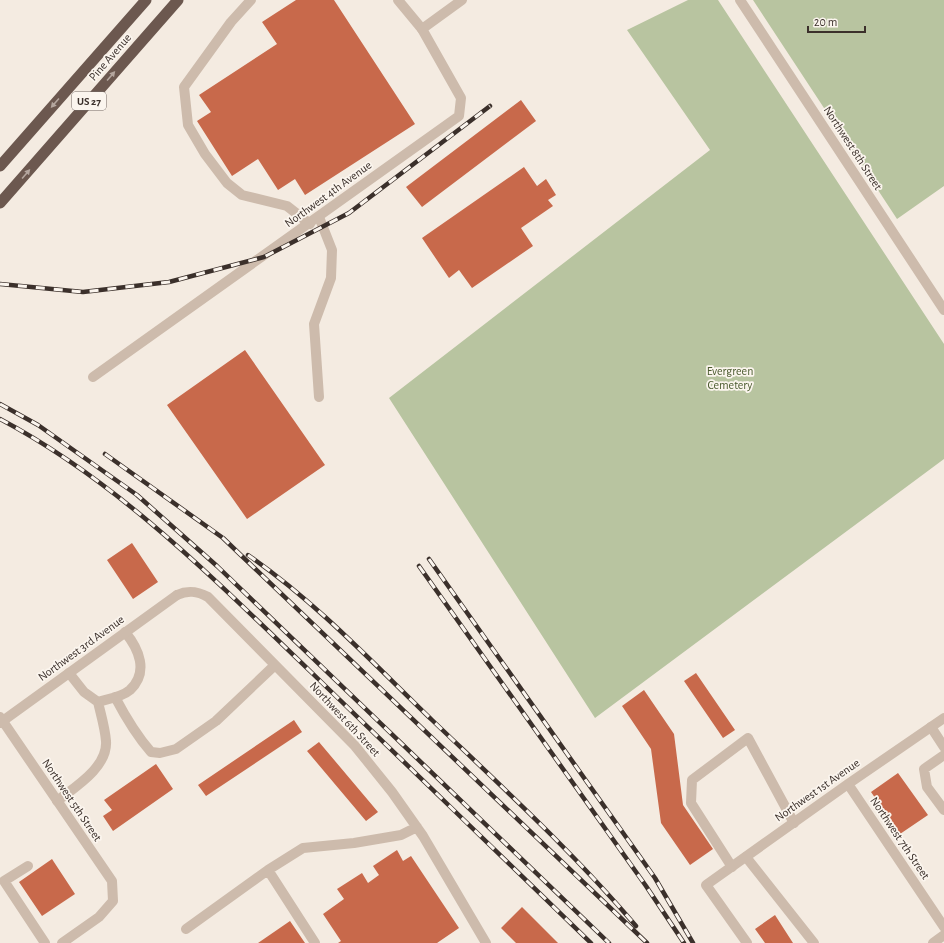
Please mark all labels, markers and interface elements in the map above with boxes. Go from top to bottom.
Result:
scale bar [808,8,865,34]
text: 20 m [814,16,837,28]
street label: Pine Avenue [86,31,134,83]
one-way arrow [106,71,115,81]
road number: US 27 [72,92,106,110]
one-way arrow [51,98,60,108]
street label: Northwest 8th Street [822,104,885,192]
street label: Northwest 4th Avenue [282,159,374,229]
one-way arrow [21,169,30,179]
park label: Evergreen Cemetery [707,365,753,392]
street label: Northwest 3rd Avenue [36,613,126,683]
street label: Northwest 6th Street [308,679,383,759]
street label: Northwest 1st Avenue [772,756,862,824]
street label: Northwest 5th Street [40,757,104,843]
street label: Northwest 7th Street [868,795,932,881]

